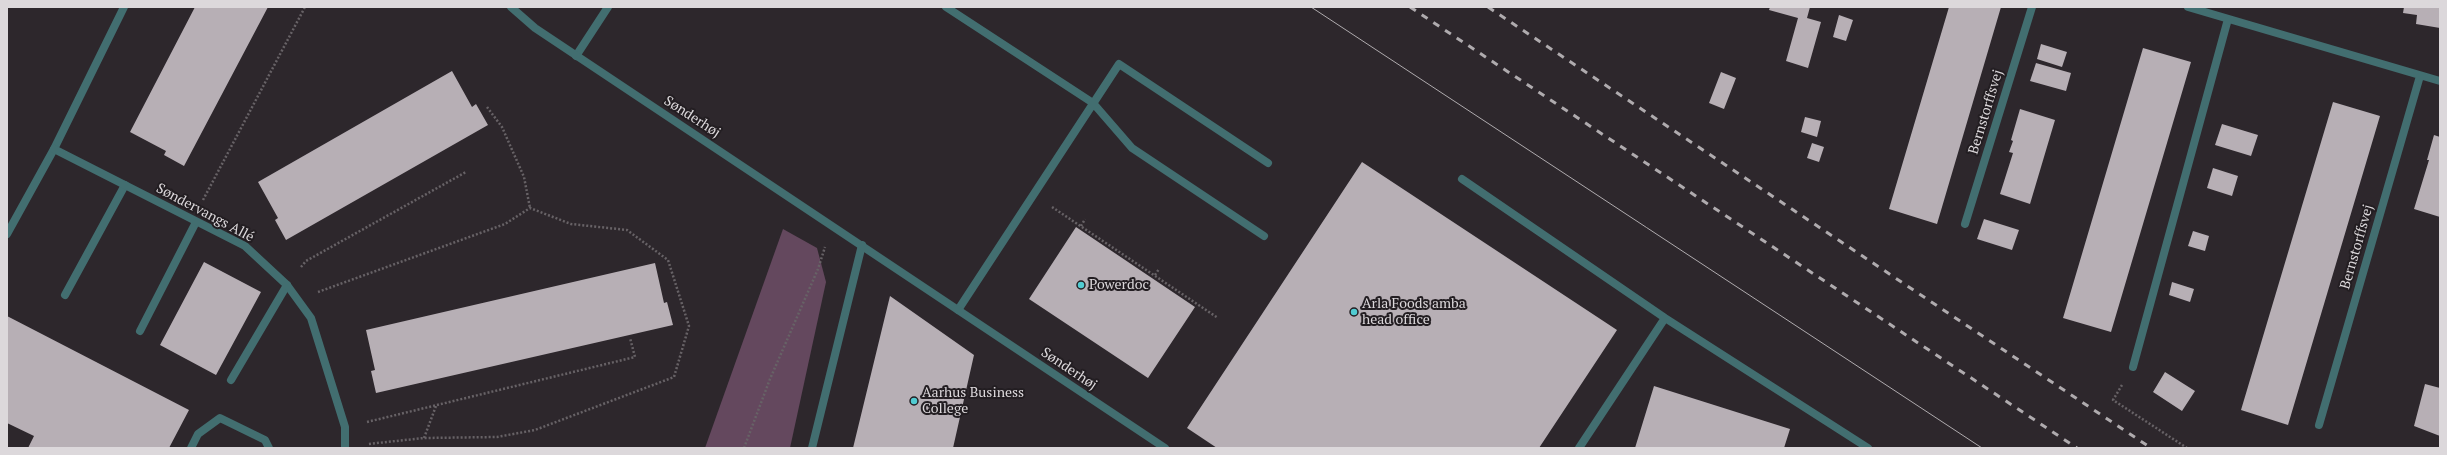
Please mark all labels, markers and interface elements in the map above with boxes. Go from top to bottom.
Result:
street label: Bernstorffsvej [1965,68,2007,156]
street label: Sønderhøj [661,93,723,141]
street label: Søndervangs Allé [153,180,257,246]
street label: Bernstorffsvej [2337,203,2377,291]
place label: Powerdoc [1089,277,1149,293]
marker: Powerdoc [1076,280,1086,290]
place label: Arla Foods amba head office [1362,296,1466,328]
marker: Arla Foods amba head office [1349,307,1359,317]
street label: Sønderhøj [1038,344,1100,394]
place label: Aarhus Business College [922,385,1024,418]
marker: Aarhus Business College [909,396,919,406]

